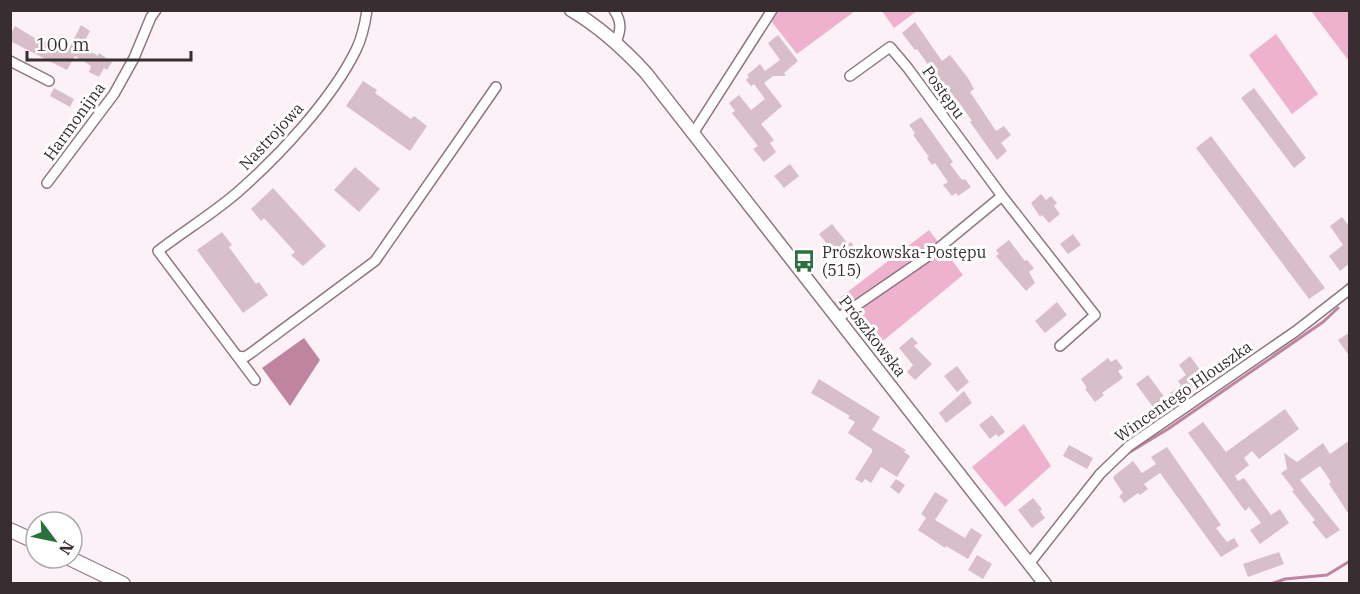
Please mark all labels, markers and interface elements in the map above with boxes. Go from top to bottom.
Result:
scale bar [27,24,190,62]
text: 100 m [36,33,90,56]
street label: Postępu [918,62,970,122]
street label: Harmonijna [39,78,109,164]
street label: Nastrojowa [235,98,308,174]
place label: Prószkowska-Postępu (515) [822,242,987,280]
bus stop icon: Prószkowska-Postępu (515) [791,248,817,274]
street label: Prószkowska [835,291,911,381]
street label: Wincentego Hlouszka [1111,336,1256,446]
north arrow [24,510,84,570]
text: N [55,537,79,559]

